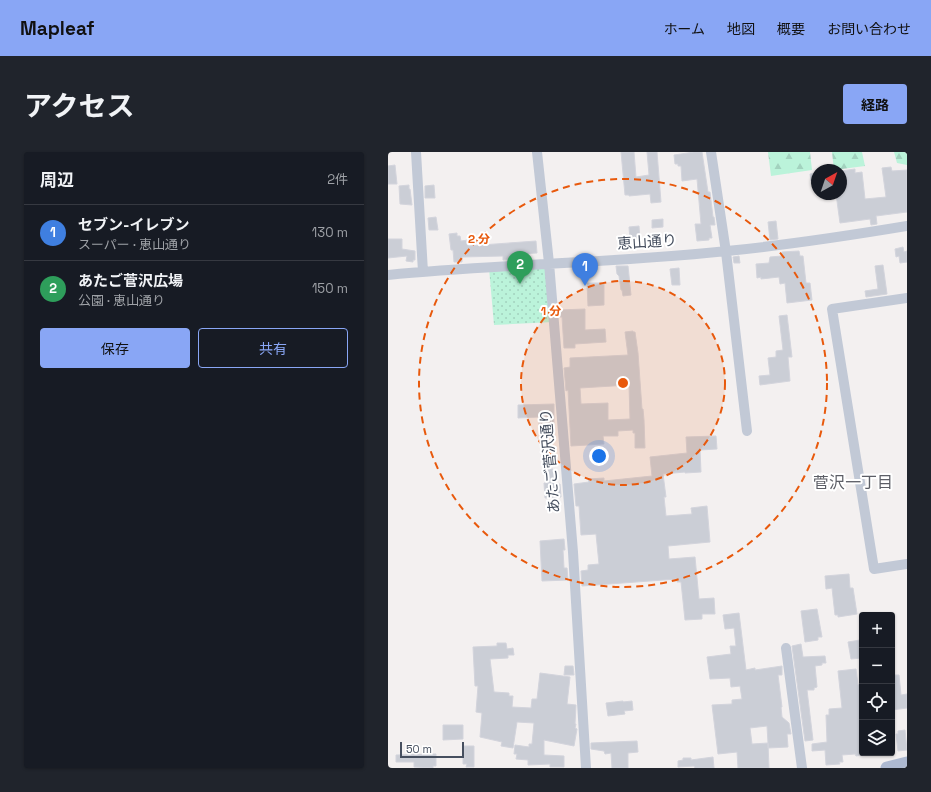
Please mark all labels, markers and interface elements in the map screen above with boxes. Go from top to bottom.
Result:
text: Mapleaf [20,16,94,41]
text: ホーム [663,20,705,38]
text: 地図 [727,20,755,38]
text: 概要 [777,20,805,38]
text: お問い合わせ [827,20,911,38]
button: 経路 [843,84,907,124]
text: アクセス [24,88,135,124]
north arrow [811,164,847,200]
text: 周辺 [40,169,74,191]
text: 2件 [327,171,348,188]
text: セブン-イレブン [78,215,189,234]
text: 1 [50,224,56,241]
text: 130 m [312,224,348,241]
street label: 恵山通り [616,230,678,253]
text: 2 分 [468,231,490,247]
text: スーパー · 恵山通り [78,236,191,253]
pin: 2 [507,251,533,284]
pin: 1 [572,253,598,286]
text: あたご菅沢広場 [78,271,183,290]
text: 2 [49,280,57,297]
text: 150 m [312,280,348,297]
text: 公園 · 恵山通り [78,292,165,309]
text: 1 分 [541,303,561,319]
button: 保存 [40,328,190,368]
button: 共有 [198,328,348,368]
centre of rings [616,376,630,390]
street label: あたご菅沢通り [535,408,564,514]
your location [589,446,609,466]
district label: 菅沢一丁目 [813,472,893,493]
map controls [859,612,895,756]
button: + [859,612,895,648]
button: − [859,648,895,684]
button: locate [859,684,895,720]
button: layers [859,720,895,756]
scale bar [400,740,464,759]
text: 50 m [406,742,432,756]

